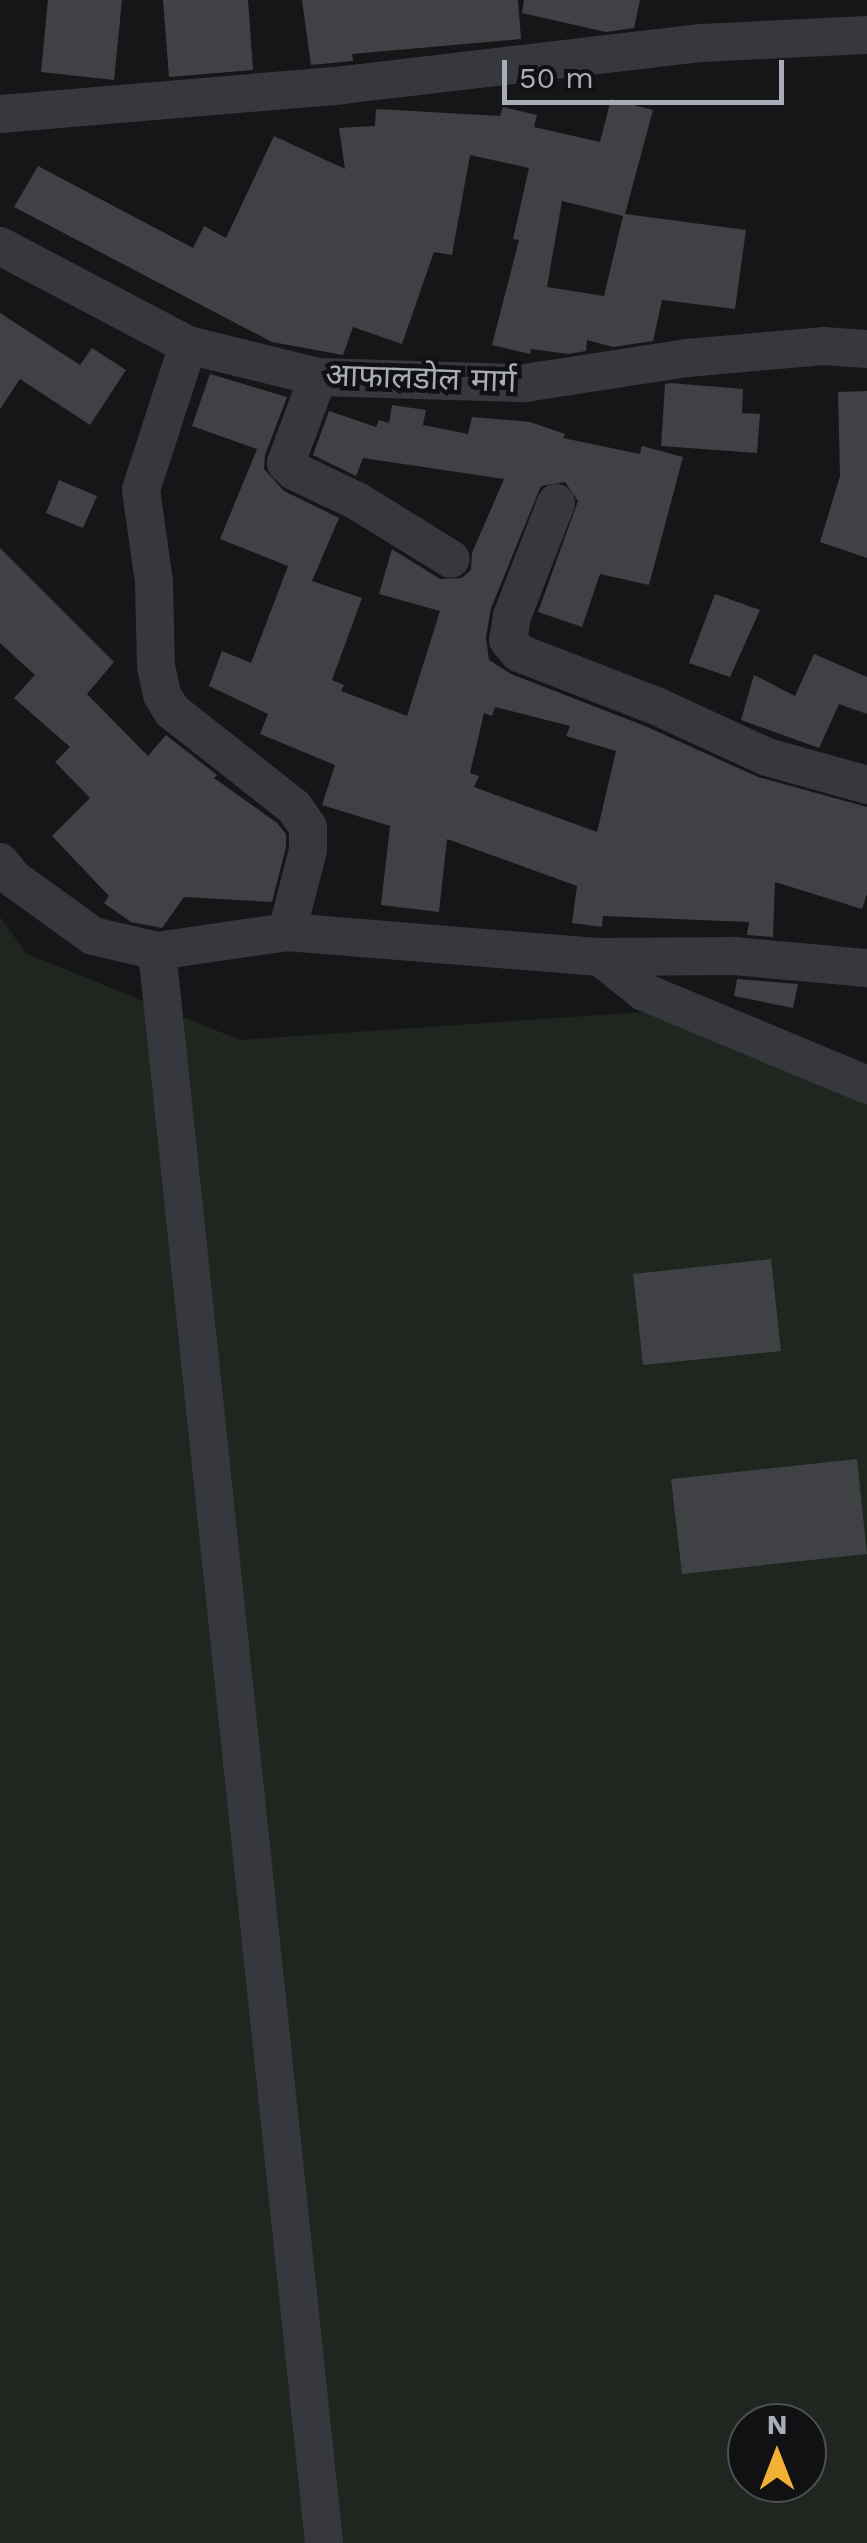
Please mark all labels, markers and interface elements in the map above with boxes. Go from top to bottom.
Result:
scale bar [507,40,790,102]
text: 50 m [519,60,594,95]
street label: आफालडोल मार्ग [325,355,517,401]
north arrow [727,2403,827,2503]
text: N [767,2408,787,2441]

